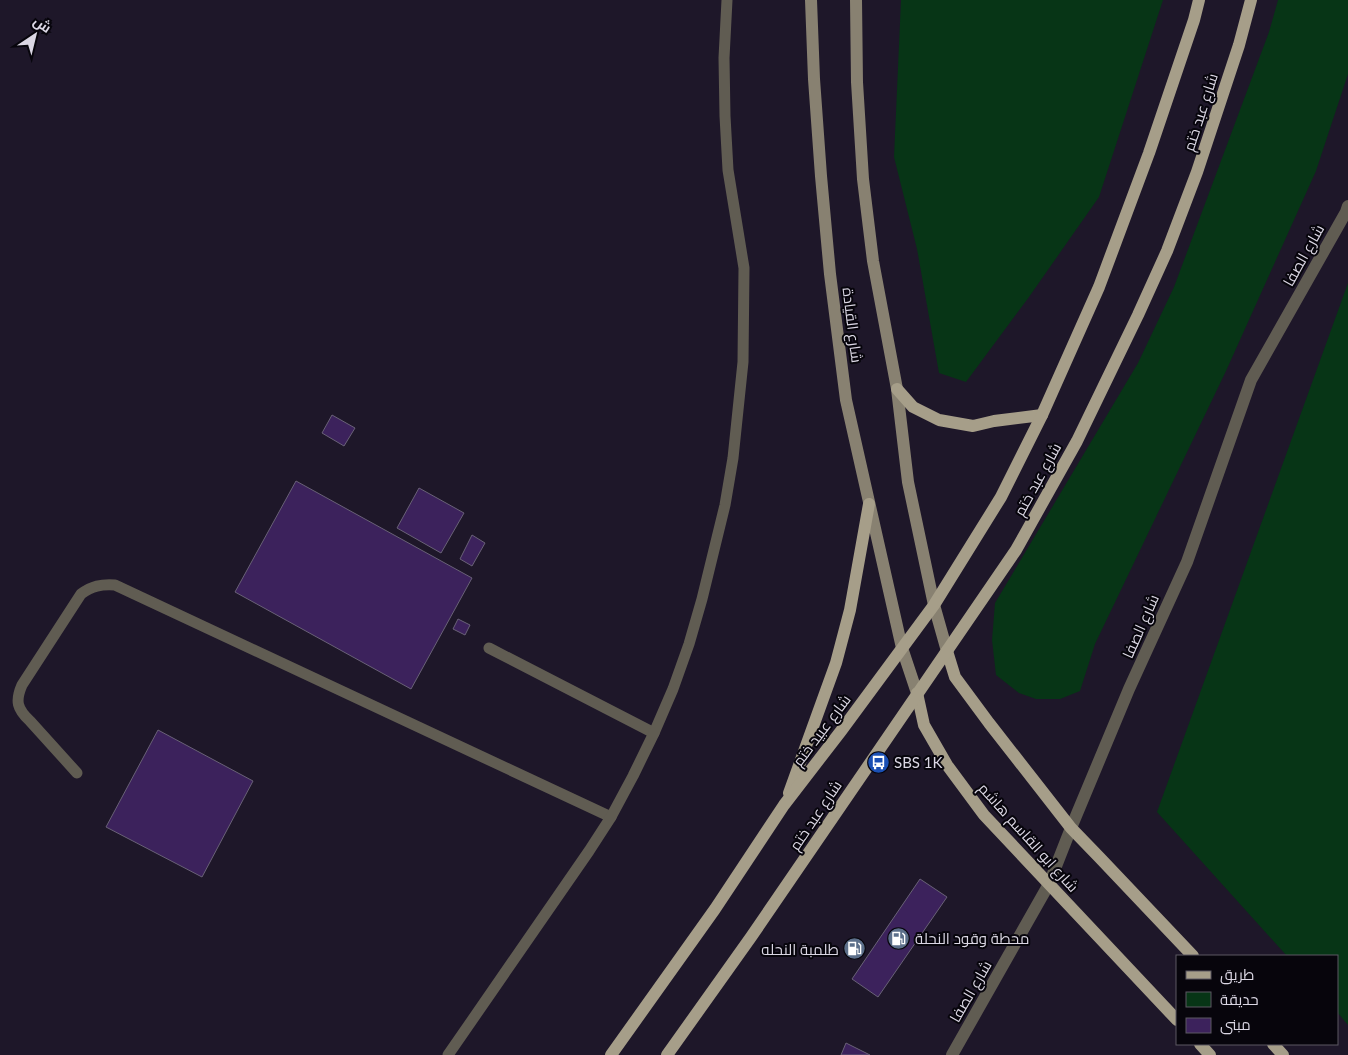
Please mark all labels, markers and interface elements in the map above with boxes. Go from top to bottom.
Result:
north arrow [10,10,60,60]
text: ش [30,12,55,37]
street label: شارع عبد ختم [1179,71,1224,154]
street label: شارع الصفا [1279,221,1330,291]
street label: شارع القيادة [836,286,867,364]
street label: شارع عبد ختم [1010,439,1067,520]
street label: شارع الصفا [1118,591,1165,662]
street label: شارع عبيد ختم [788,691,856,771]
bus stop icon: SBS 1K [866,750,890,774]
place label: SBS 1K [894,753,943,771]
street label: شارع عبد ختم [785,777,848,855]
street label: شارع ابو القاسم هاشم [973,779,1083,897]
fuel station icon: محطة وقود النحلة [887,926,911,950]
place label: محطة وقود النحلة [915,929,1029,948]
fuel station icon: طلمبة النحله [843,937,867,961]
place label: طلمبة النحله [761,940,839,958]
legend [1176,955,1338,1045]
street label: شارع الصفا [945,957,997,1026]
text: طريق [1220,965,1254,985]
text: حديقة [1220,990,1259,1008]
text: مبنى [1220,1015,1251,1035]

